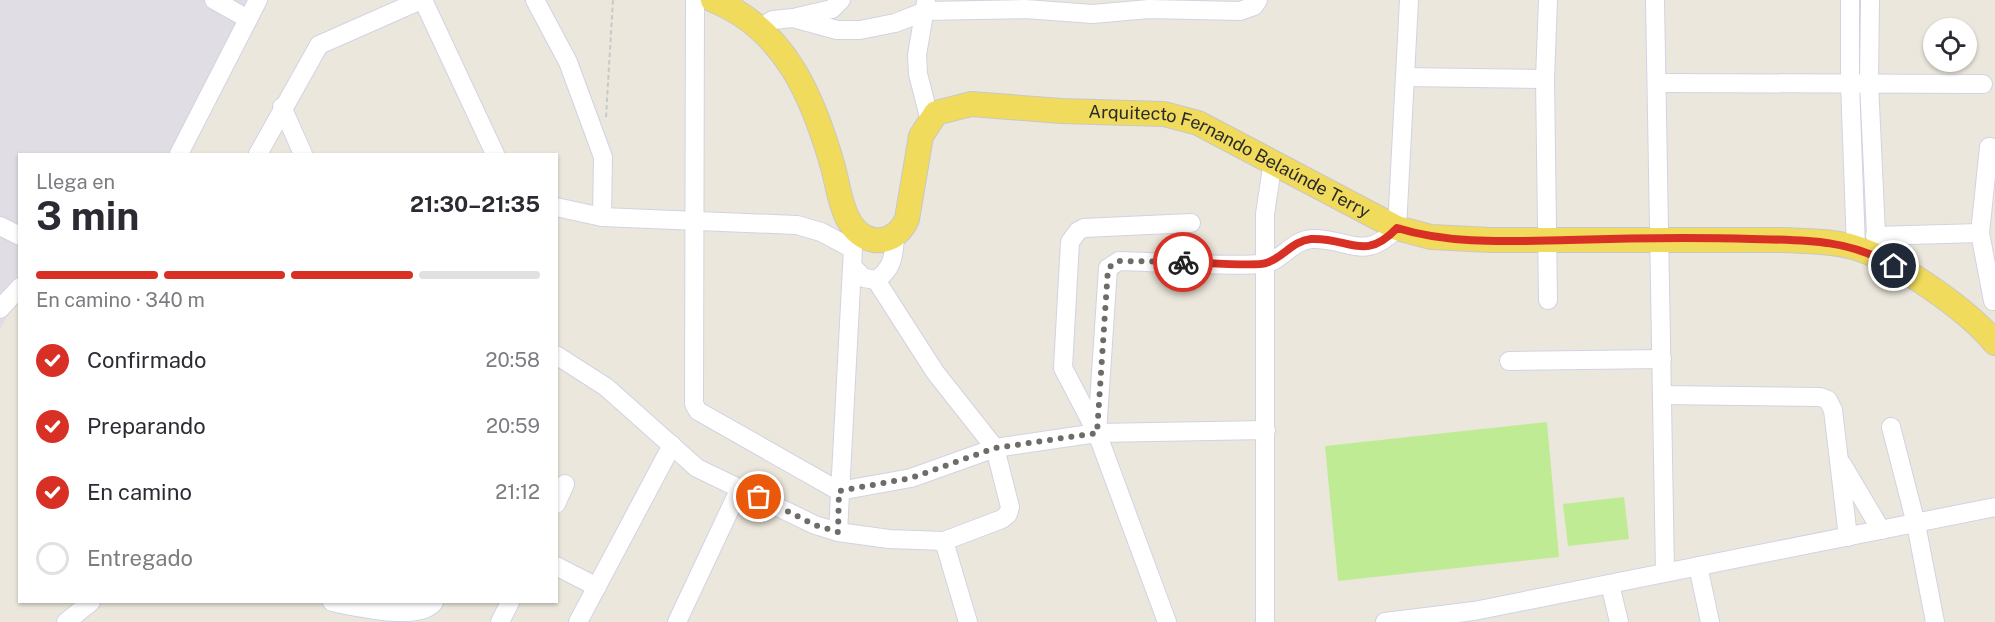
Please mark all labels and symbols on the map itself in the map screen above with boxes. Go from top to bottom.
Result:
street label: Arquitecto Fernando Belaúnde Terry [1088,101,1374,222]
courier [1153,232,1213,292]
pin [1868,240,1919,291]
pin [733,471,784,522]

